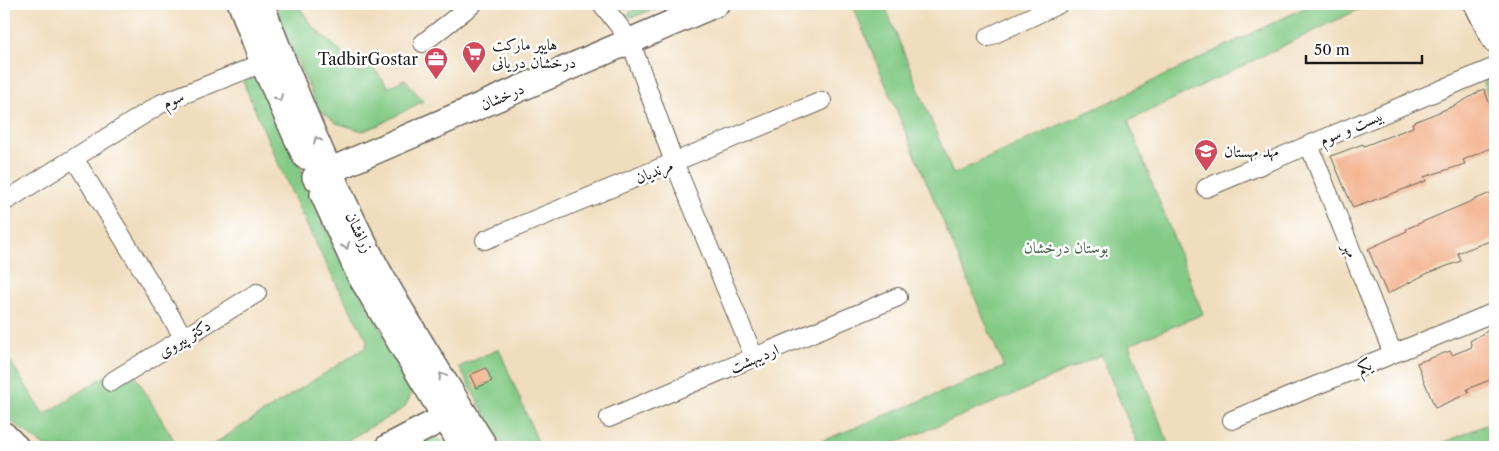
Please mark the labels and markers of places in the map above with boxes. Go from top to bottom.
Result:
place label: هایپر مارکت درخشان دریانی [492,34,576,73]
supermarket icon: هایپر مارکت درخشان دریانی [461,40,487,74]
office icon: TadbirGostar [423,46,449,80]
place label: TadbirGostar [318,49,418,69]
school or university icon: مهد مهستان [1193,138,1219,172]
place label: مهد مهستان [1224,141,1278,162]

